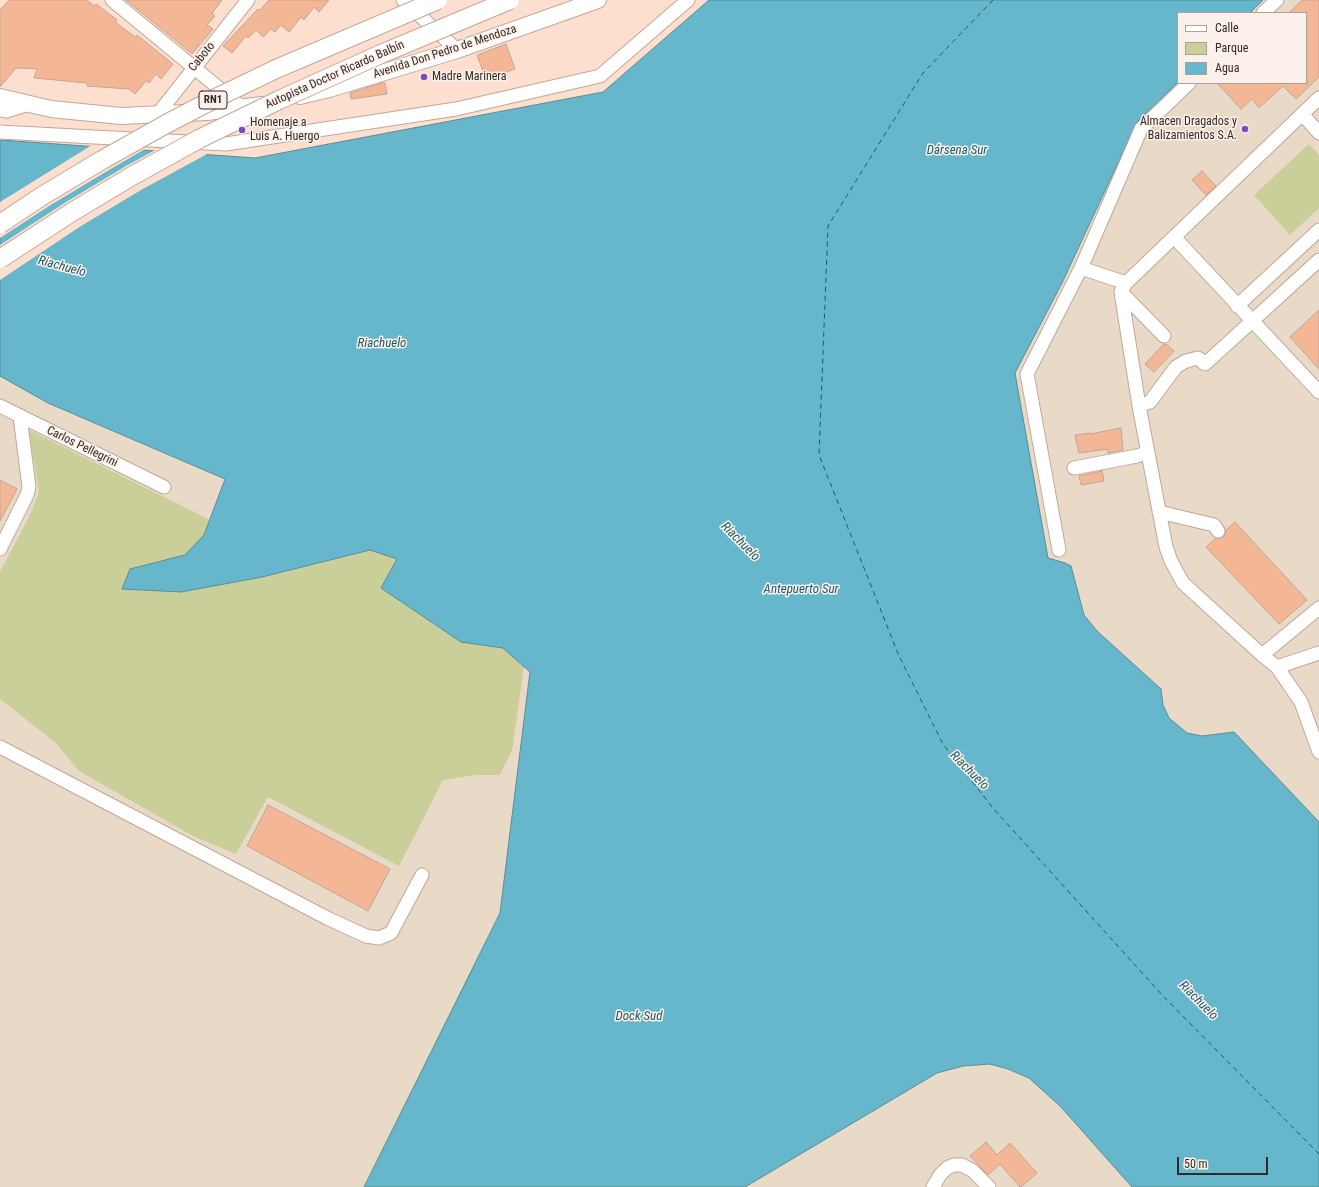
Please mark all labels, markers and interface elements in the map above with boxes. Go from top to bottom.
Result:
legend [1177,12,1307,84]
text: Calle [1215,21,1239,35]
street label: Avenida Don Pedro de Mendoza [371,22,519,82]
street label: Autopista Doctor Ricardo Balbín [263,38,407,112]
street label: Caboto [186,39,218,75]
text: Parque [1215,41,1248,55]
text: Agua [1215,61,1239,75]
place label: Madre Marinera [432,70,507,84]
marker: Madre Marinera [419,72,429,82]
road number: RN1 [199,91,227,109]
place label: Almacen Dragados y Balizamientos S.A. [1140,115,1237,143]
place label: Homenaje a Luis A. Huergo [250,116,319,144]
marker: Almacen Dragados y Balizamientos S.A. [1240,124,1250,134]
marker: Homenaje a Luis A. Huergo [237,125,247,135]
water label: Dársena Sur [927,143,987,159]
water label: Riachuelo [36,253,88,281]
water label: Riachuelo [358,336,406,352]
street label: Carlos Pellegrini [44,424,120,470]
water label: Riachuelo [717,519,763,565]
water label: Antepuerto Sur [764,582,838,598]
water label: Riachuelo [946,748,992,794]
water label: Riachuelo [1175,978,1221,1024]
water label: Dock Sud [616,1009,662,1025]
scale bar [1179,1149,1270,1175]
text: 50 m [1184,1157,1208,1171]

